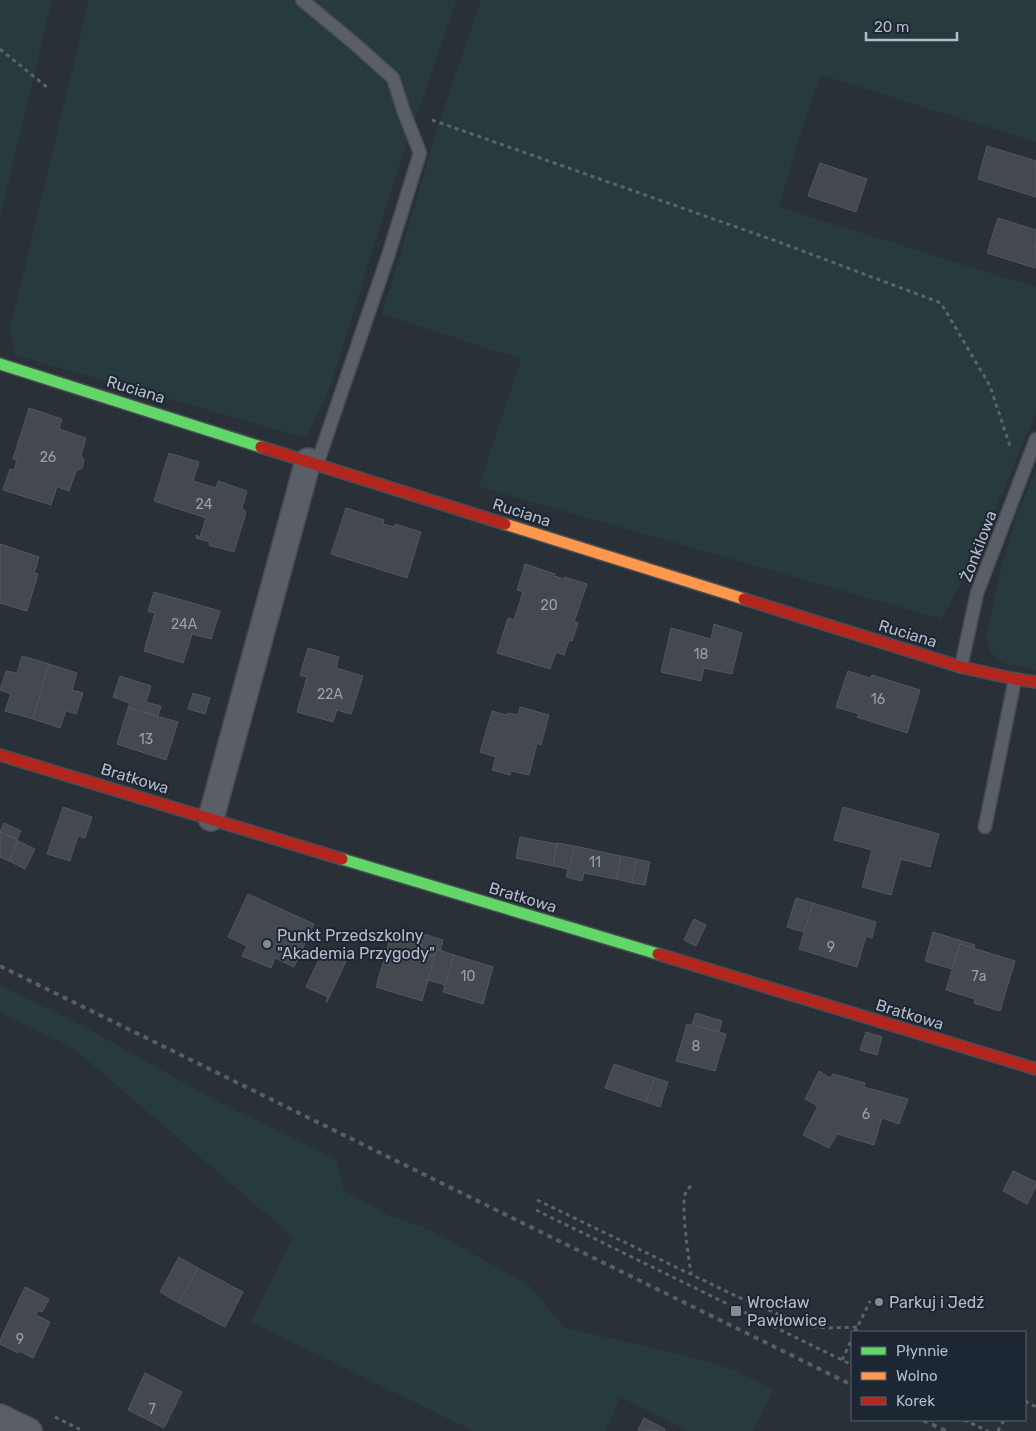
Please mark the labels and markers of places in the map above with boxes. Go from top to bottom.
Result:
place label: Punkt Przedszkolny "Akademia Przygody" [277,926,435,963]
marker: Punkt Przedszkolny "Akademia Przygody" [261,938,273,950]
place label: Wrocław Pawłowice [747,1293,827,1330]
place label: Parkuj i Jedź [889,1293,985,1312]
marker: Parkuj i Jedź [873,1296,885,1308]
marker: Wrocław Pawłowice [729,1304,743,1318]

